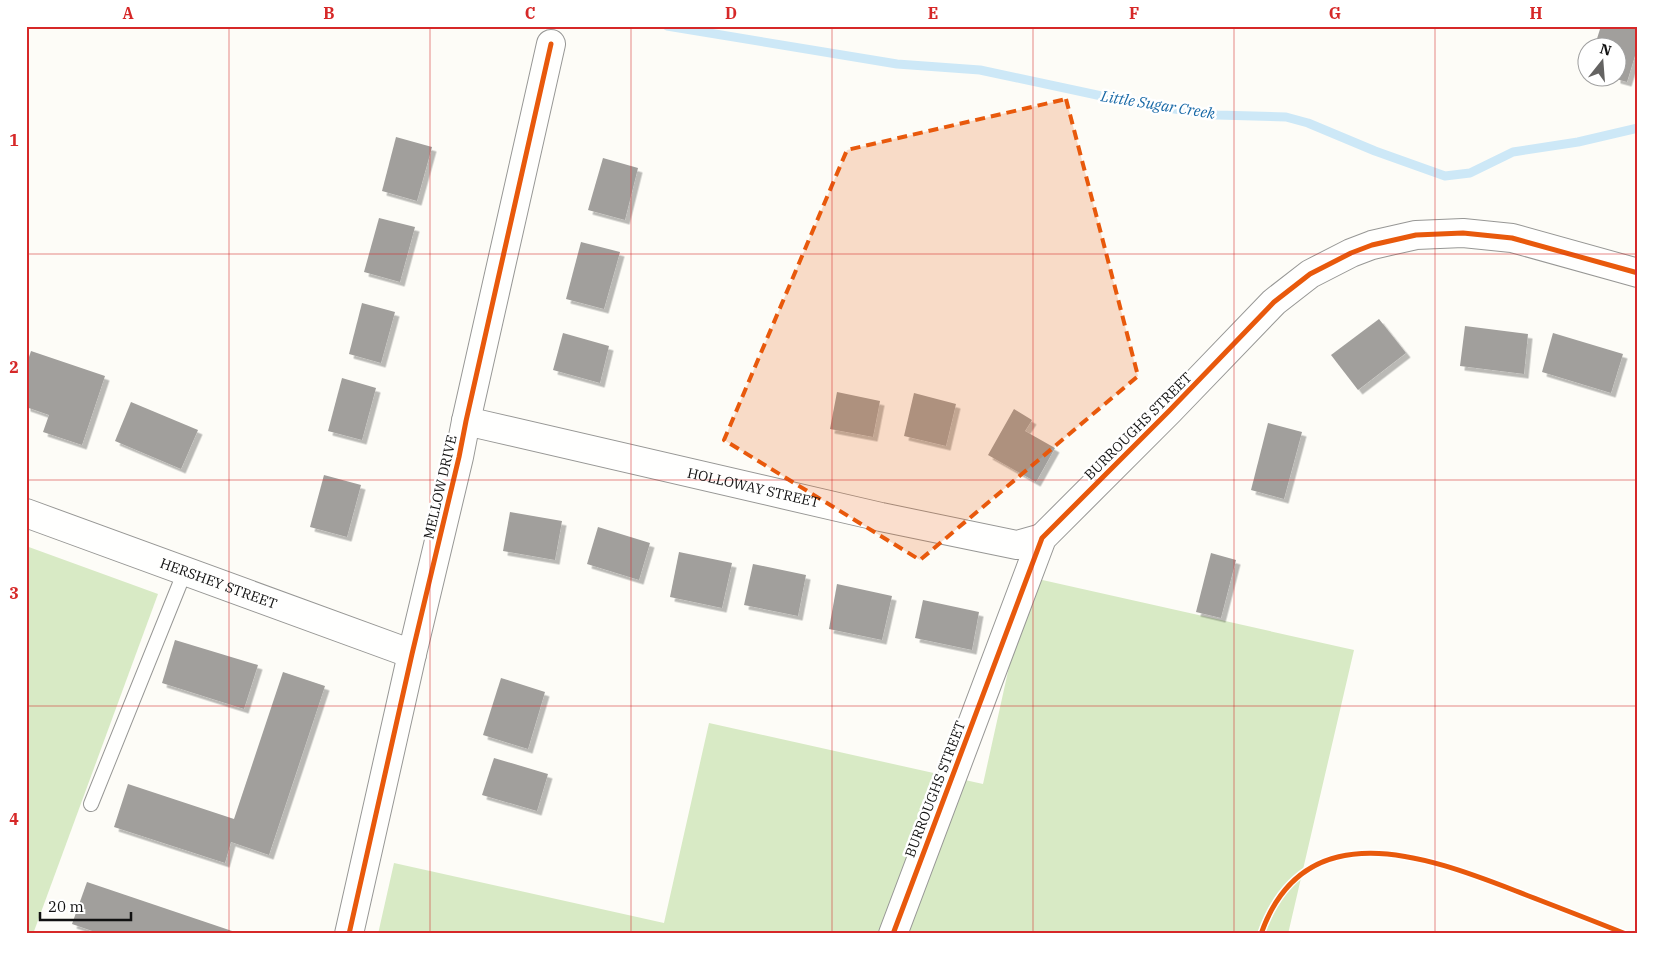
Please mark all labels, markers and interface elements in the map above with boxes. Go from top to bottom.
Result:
text: A [122,3,134,23]
text: B [323,3,335,23]
text: C [525,3,535,23]
text: D [725,3,737,23]
text: E [928,3,938,23]
text: F [1129,3,1139,23]
text: G [1329,3,1341,23]
text: H [1530,3,1543,23]
north arrow [1576,38,1626,88]
text: N [1598,39,1614,60]
water label: Little Sugar Creek [1099,86,1217,123]
text: 1 [9,130,19,150]
text: 2 [9,357,19,377]
street label: BURROUGHS STREET [1080,368,1196,484]
street label: MELLOW DRIVE [419,433,461,541]
street label: HOLLOWAY STREET [686,463,821,511]
street label: HERSHEY STREET [158,554,280,613]
text: 3 [9,583,19,603]
street label: BURROUGHS STREET [901,718,969,860]
text: 4 [9,809,19,829]
scale bar [40,890,131,922]
text: 20 m [48,897,84,916]

